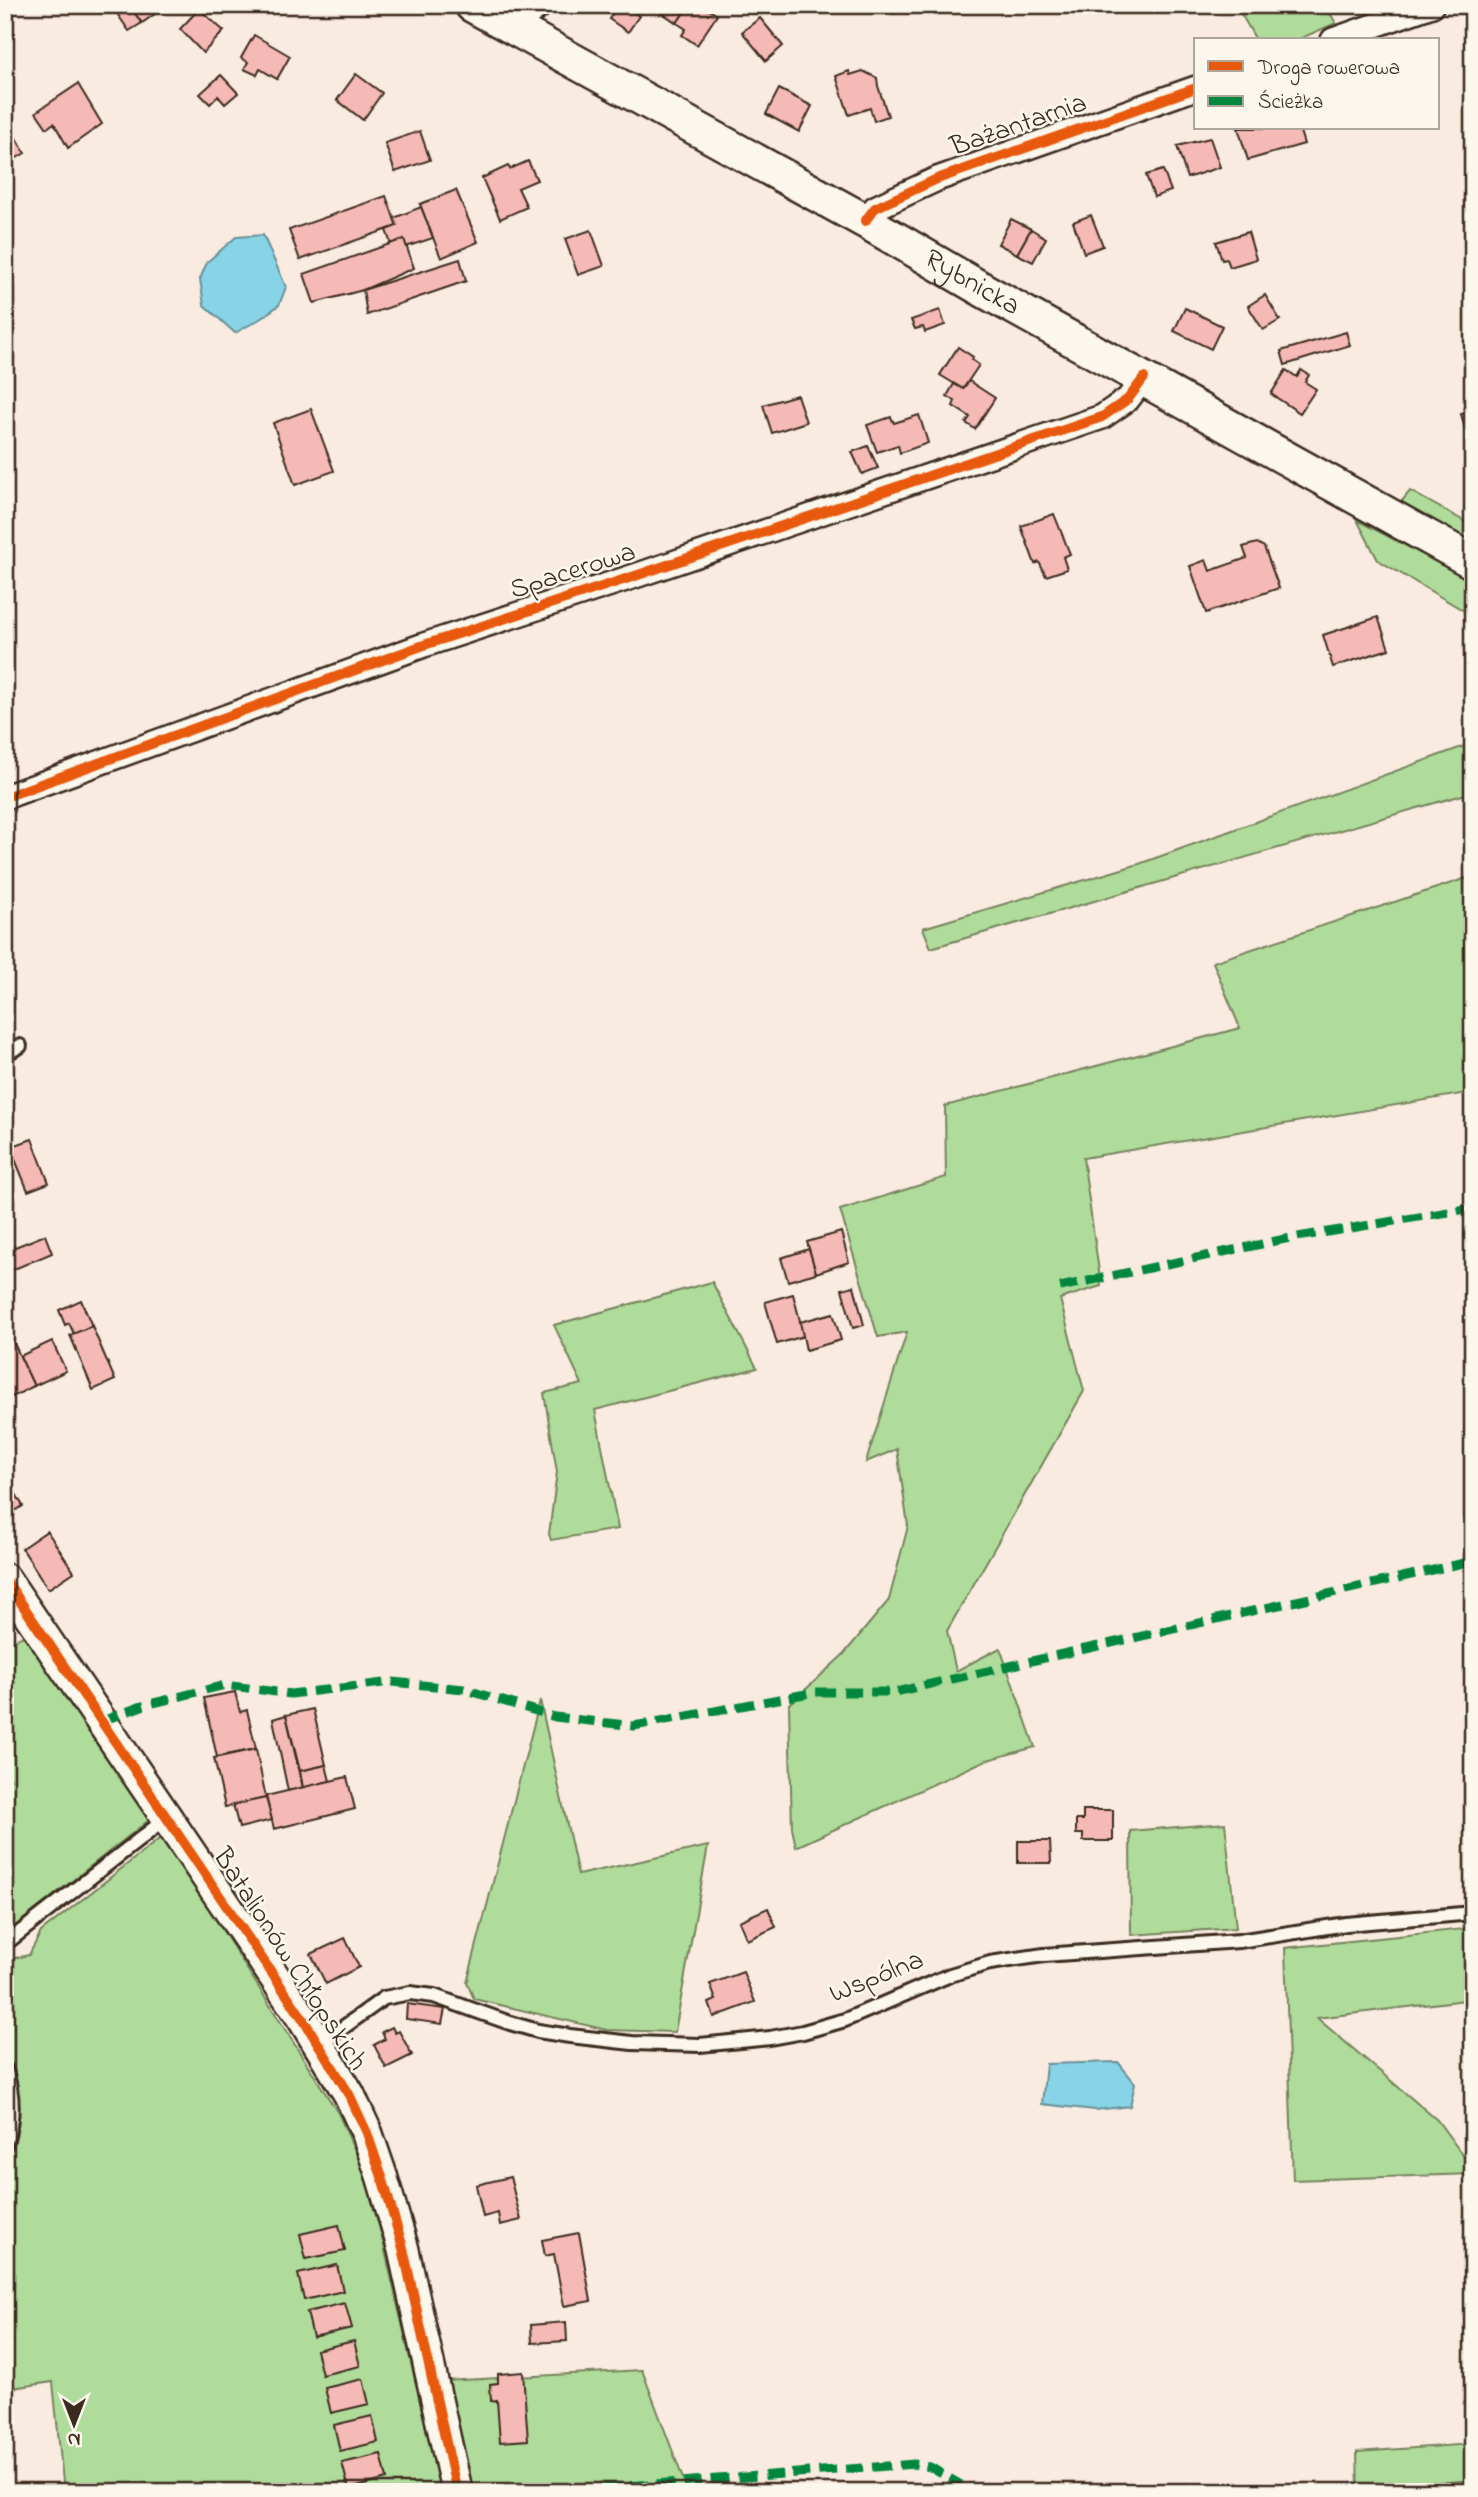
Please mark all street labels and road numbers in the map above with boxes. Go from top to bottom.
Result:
street label: Bażantarnia [944,84,1093,169]
street label: Rybnicka [916,239,1027,327]
street label: Spacerowa [505,532,641,612]
street label: Batalionów Chłopskich [201,1840,377,2080]
street label: Wspólna [824,1941,930,2015]

